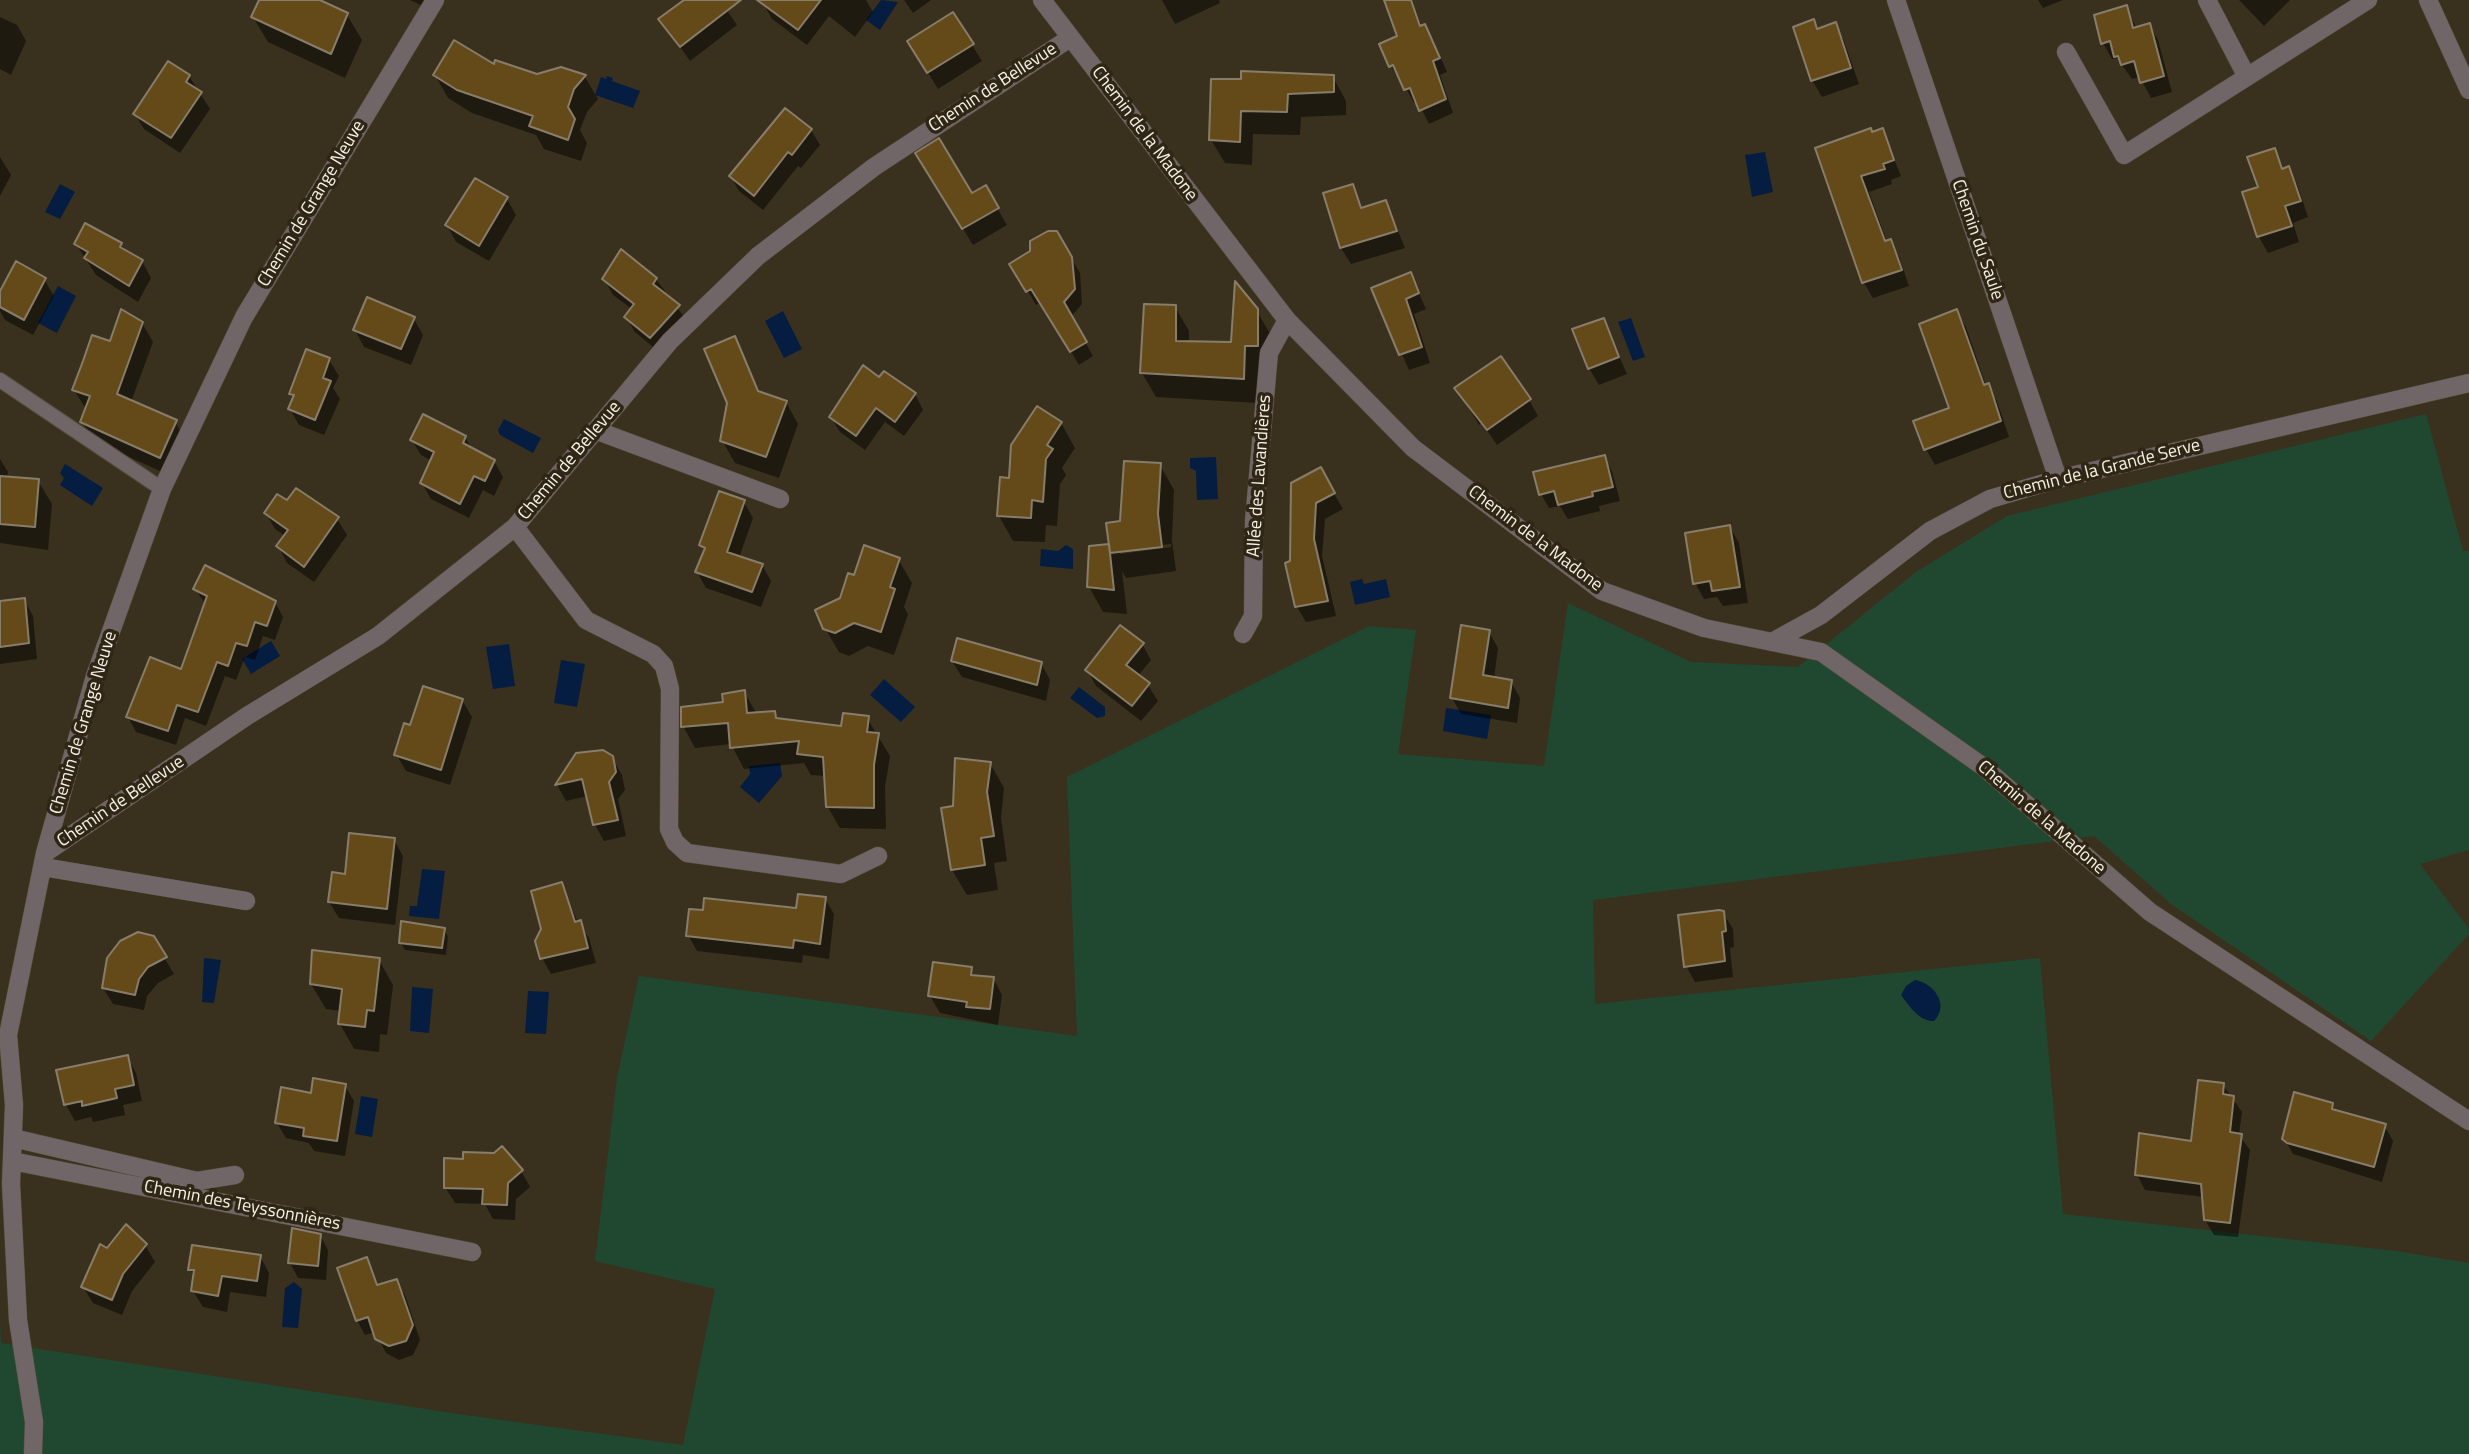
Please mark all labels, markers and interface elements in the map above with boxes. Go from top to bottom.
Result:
street label: Chemin de Bellevue [925,39,1061,137]
street label: Chemin de la Madone [1086,62,1202,206]
street label: Chemin de Grange Neuve [254,117,370,291]
street label: Chemin du Saule [1946,177,2008,303]
street label: Allée des Lavandières [1244,394,1276,558]
street label: Chemin de Bellevue [514,397,626,525]
street label: Chemin de la Grande Serve [2001,435,2203,505]
street label: Chemin de la Madone [1463,481,1607,597]
street label: Chemin de Grange Neuve [46,629,122,817]
street label: Chemin de Bellevue [53,752,189,852]
street label: Chemin de la Madone [1972,756,2110,880]
street label: Chemin des Teyssonnières [142,1176,342,1236]

